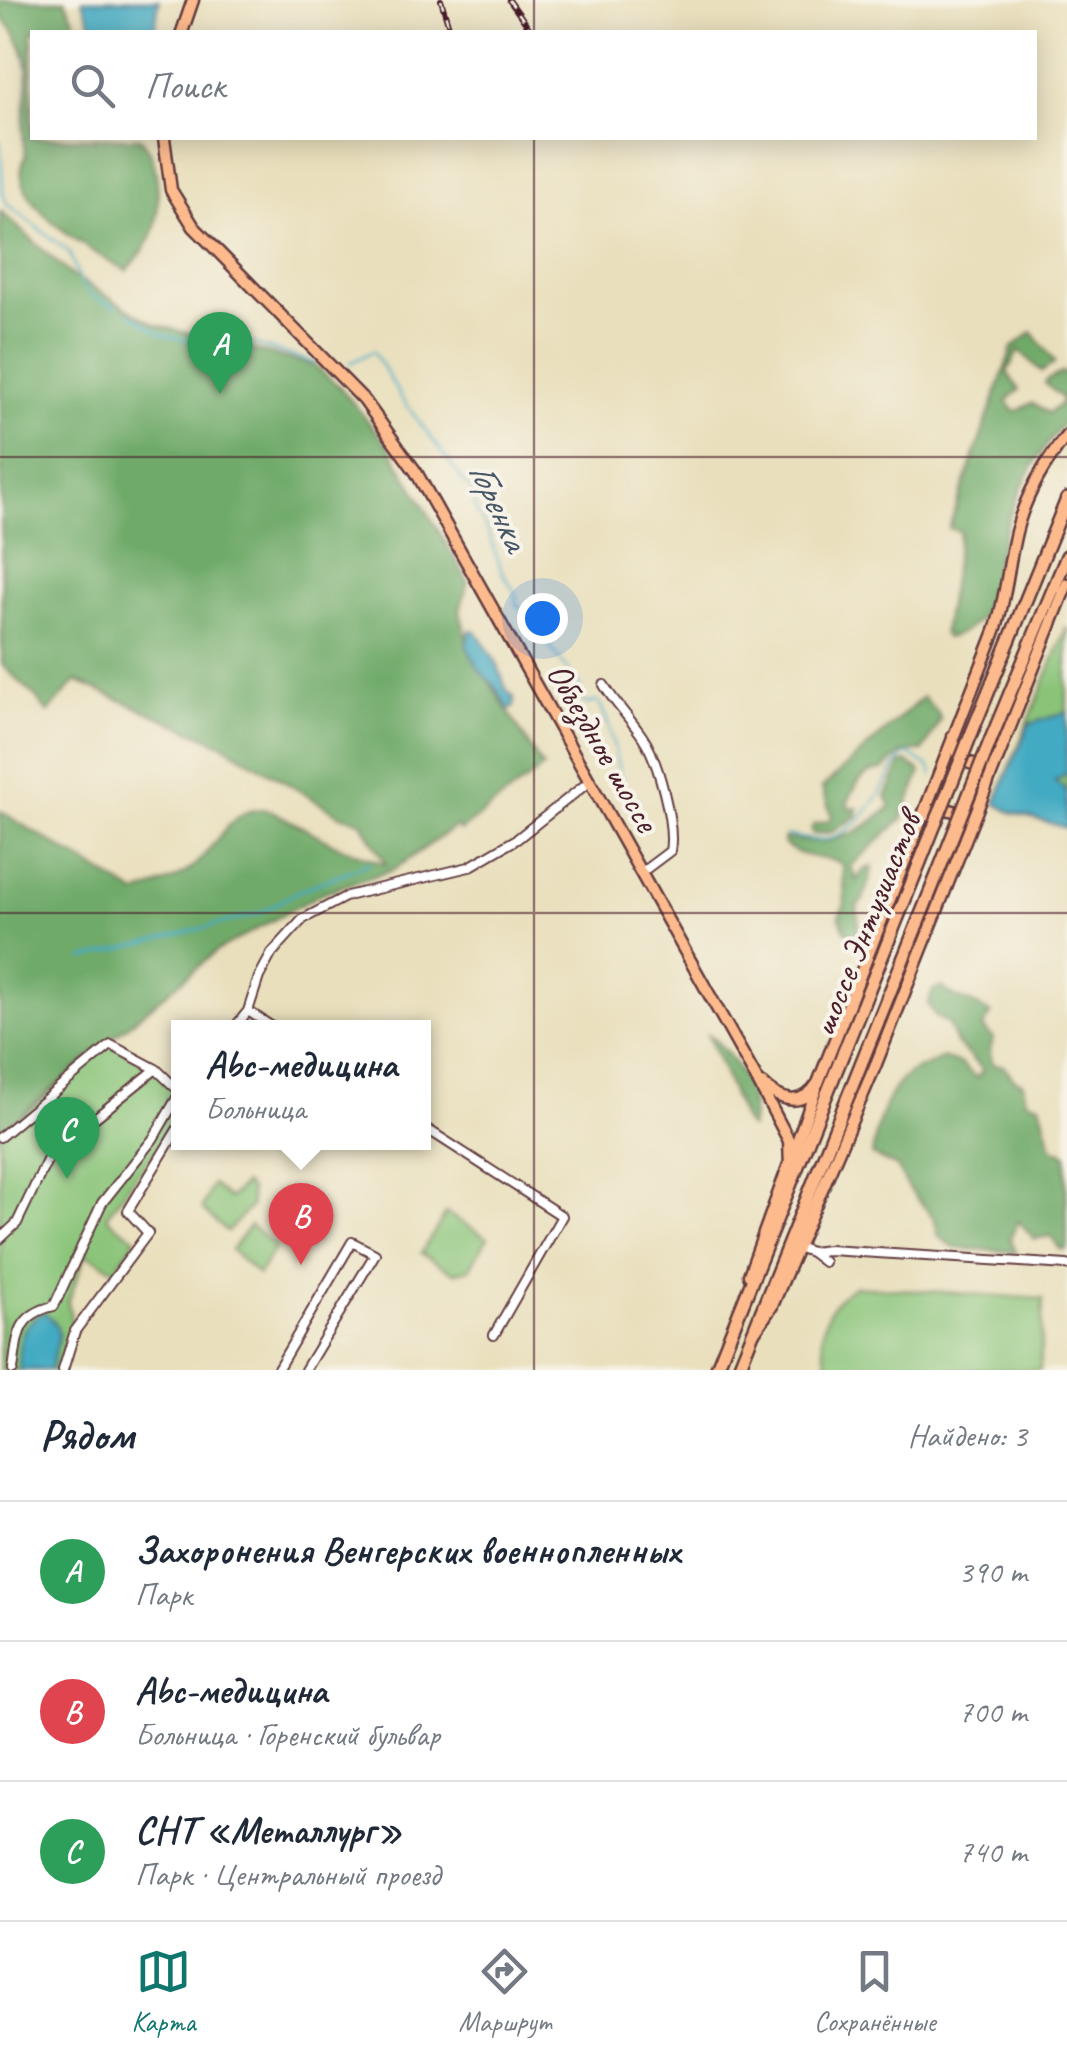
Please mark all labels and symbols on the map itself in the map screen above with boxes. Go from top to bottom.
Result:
pin: A [188,312,252,394]
water label: Горенка [458,454,542,562]
your location [517,593,568,644]
street label: Объездное шоссе [537,654,671,842]
street label: шоссе Энтузиастов [801,800,934,1042]
pin: C [34,1096,100,1179]
pin: B [268,1182,334,1265]

